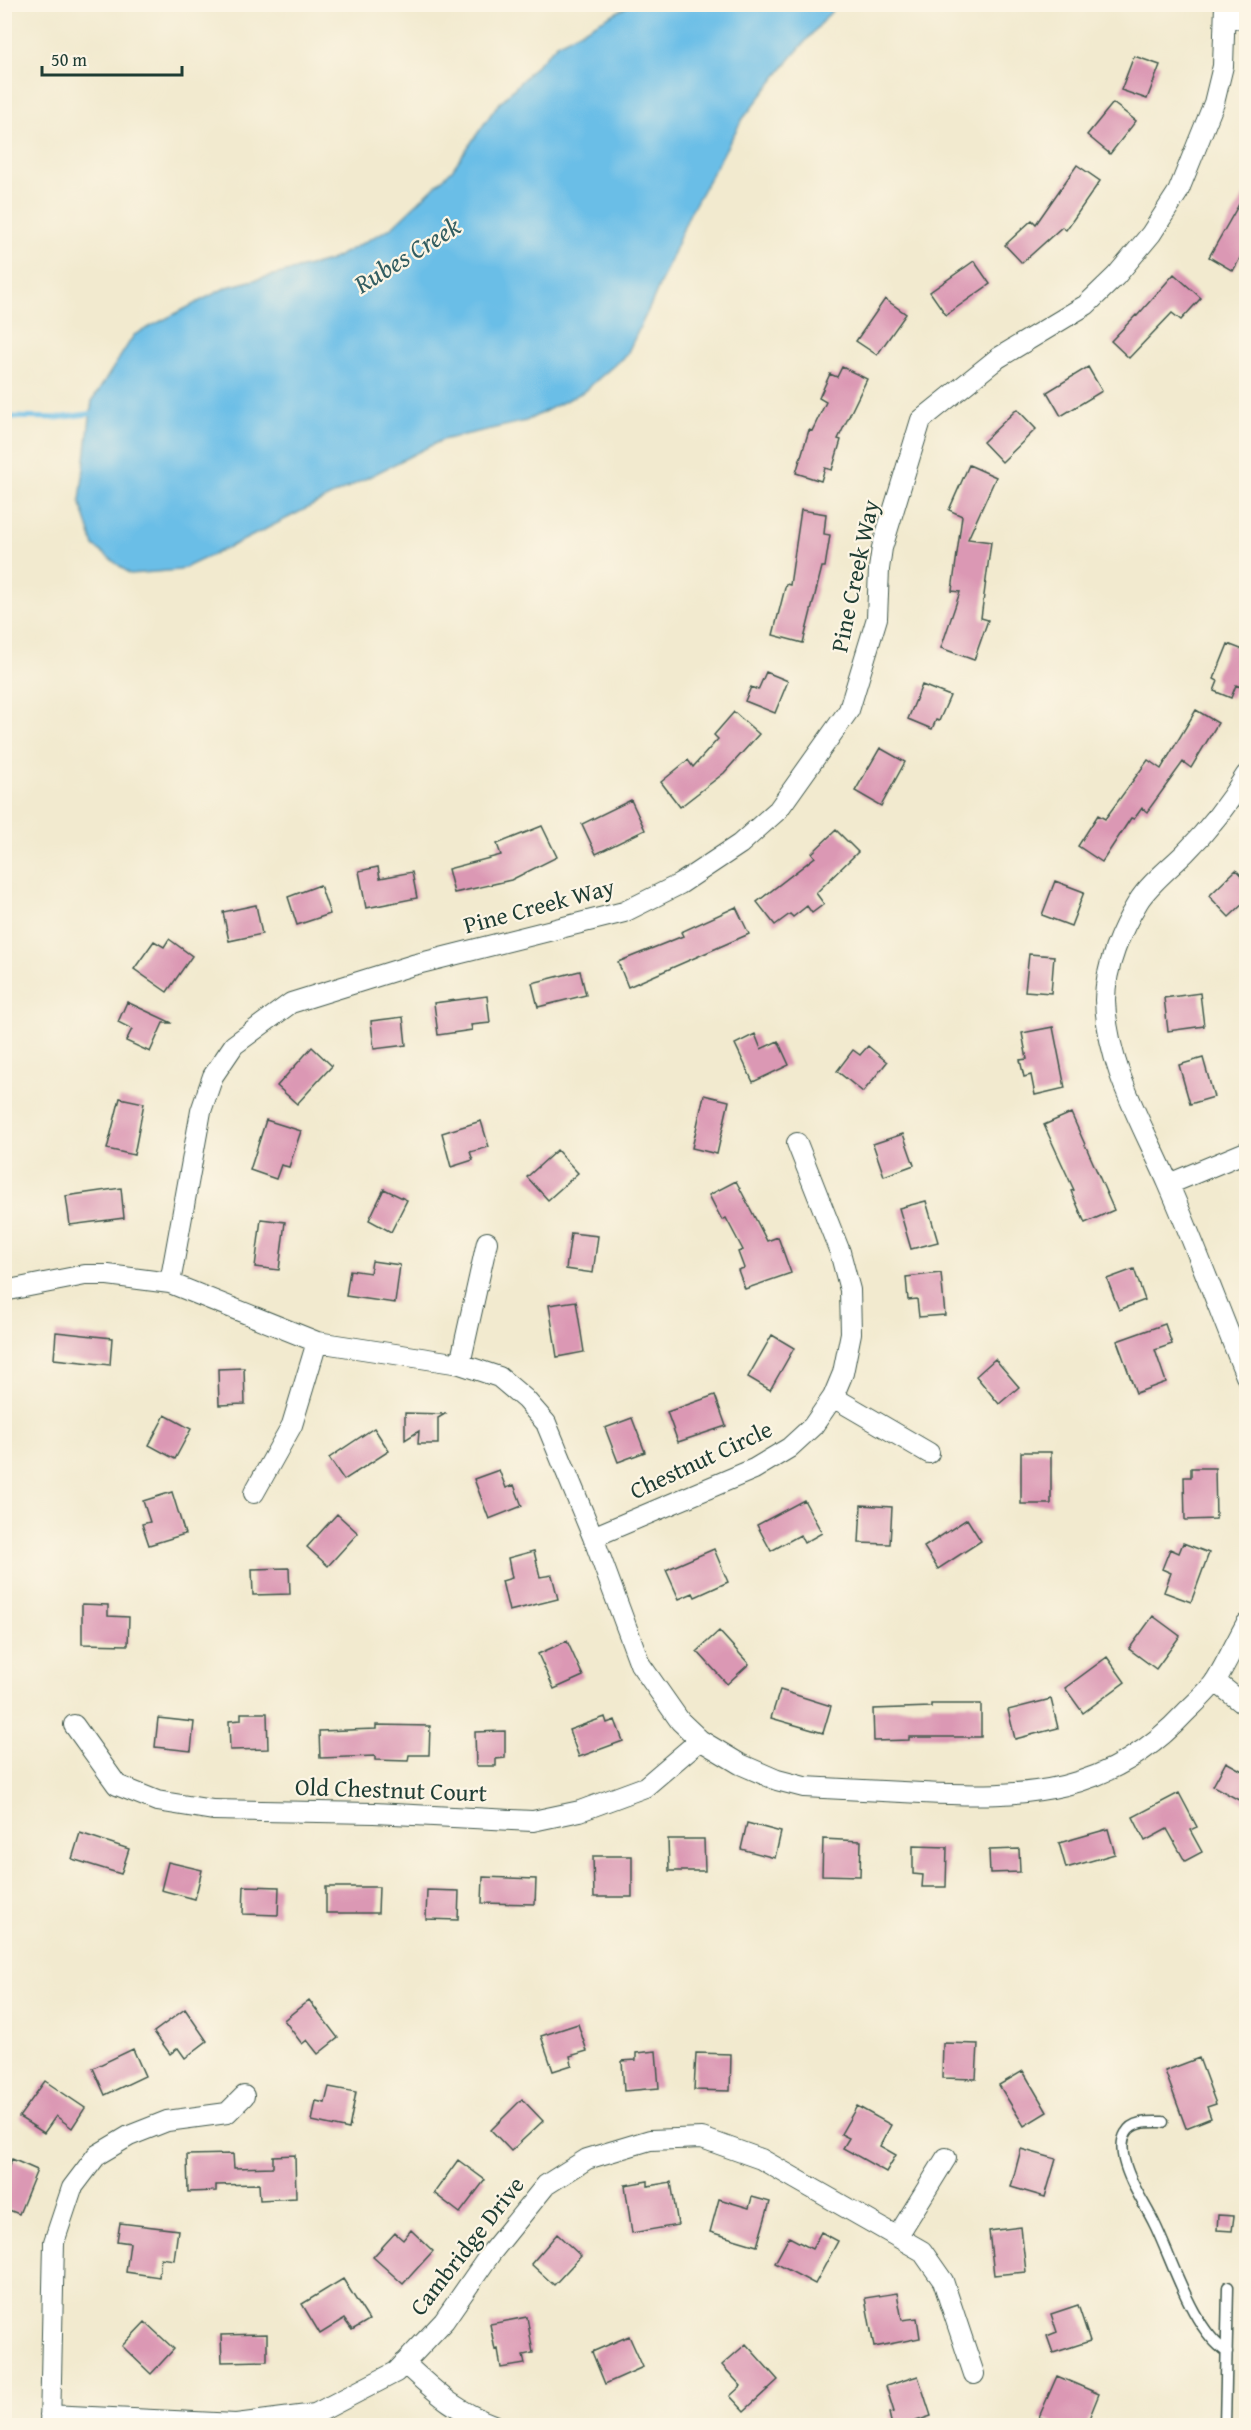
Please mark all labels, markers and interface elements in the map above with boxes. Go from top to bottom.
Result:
scale bar [42,39,182,77]
text: 50 m [51,46,87,73]
water label: Rubes Creek [345,206,468,303]
street label: Pine Creek Way [821,496,888,655]
street label: Pine Creek Way [459,869,618,942]
street label: Chestnut Circle [624,1411,778,1508]
street label: Old Chestnut Court [294,1769,488,1810]
street label: Cambridge Drive [401,2169,532,2323]

